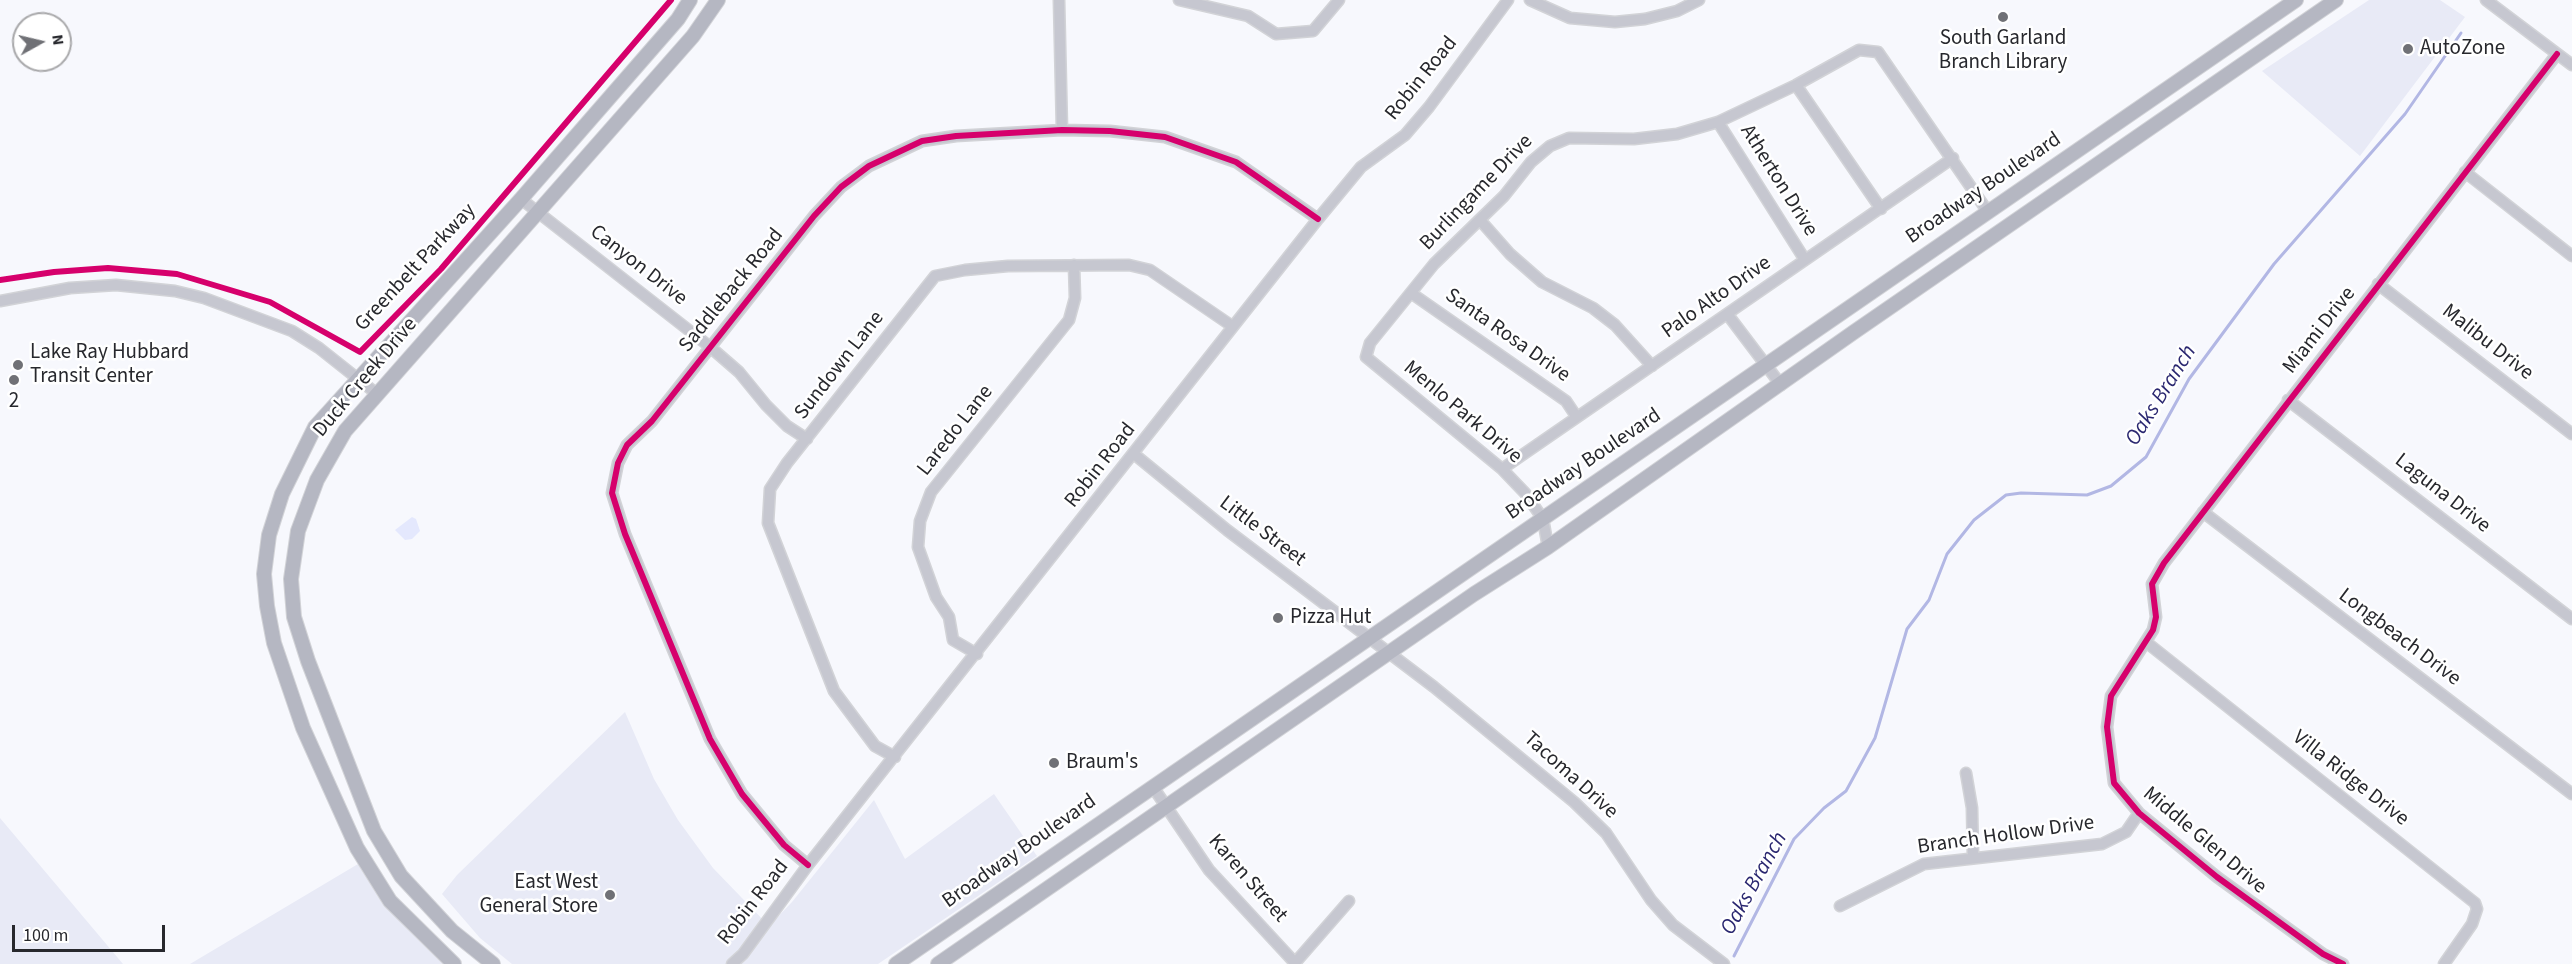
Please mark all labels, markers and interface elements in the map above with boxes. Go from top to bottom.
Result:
marker: South Garland Branch Library [1996,10,2010,24]
north arrow [12,12,72,72]
place label: South Garland Branch Library [1939,26,2067,76]
street label: Robin Road [1381,32,1463,126]
text: N [46,33,69,47]
place label: AutoZone [2420,36,2505,62]
marker: AutoZone [2401,42,2415,56]
street label: Atherton Drive [1734,121,1822,241]
street label: Broadway Boulevard [1902,128,2066,250]
street label: Burlingame Drive [1415,130,1539,256]
street label: Greenbelt Parkway [350,199,482,337]
street label: Canyon Drive [584,220,692,312]
street label: Saddleback Road [674,224,790,358]
street label: Palo Alto Drive [1658,251,1776,345]
street label: Miami Drive [2278,283,2362,379]
street label: Santa Rosa Drive [1440,284,1574,388]
street label: Malibu Drive [2436,299,2538,387]
street label: Sundown Lane [790,307,890,425]
street label: Duck Creek Drive [309,313,423,443]
place label: Lake Ray Hubbard Transit Center [30,340,189,390]
water label: Oaks Branch [2121,341,2203,451]
street label: Menlo Park Drive [1398,356,1526,470]
marker: Lake Ray Hubbard Transit Center [11,358,25,372]
marker: 2 [7,373,21,387]
street label: Laredo Lane [913,381,999,481]
place label: 2 [9,389,19,415]
street label: Broadway Boulevard [1502,404,1666,526]
street label: Robin Road [1060,419,1142,513]
street label: Laguna Drive [2389,449,2495,539]
street label: Little Street [1214,491,1310,573]
street label: Longbeach Drive [2333,584,2465,692]
place label: Pizza Hut [1290,605,1371,631]
marker: Pizza Hut [1271,611,1285,625]
street label: Villa Ridge Drive [2287,726,2413,832]
street label: Tacoma Drive [1518,727,1622,825]
place label: Braum's [1066,750,1138,776]
marker: Braum's [1047,756,1061,770]
street label: Middle Glen Drive [2137,782,2271,900]
street label: Broadway Boulevard [938,789,1102,915]
street label: Branch Hollow Drive [1916,811,2096,861]
water label: Oaks Branch [1716,828,1794,940]
street label: Karen Street [1202,830,1292,928]
street label: Robin Road [713,856,795,950]
place label: East West General Store [479,870,598,920]
marker: East West General Store [603,888,617,902]
scale bar [15,913,168,951]
text: 100 m [23,923,68,948]

